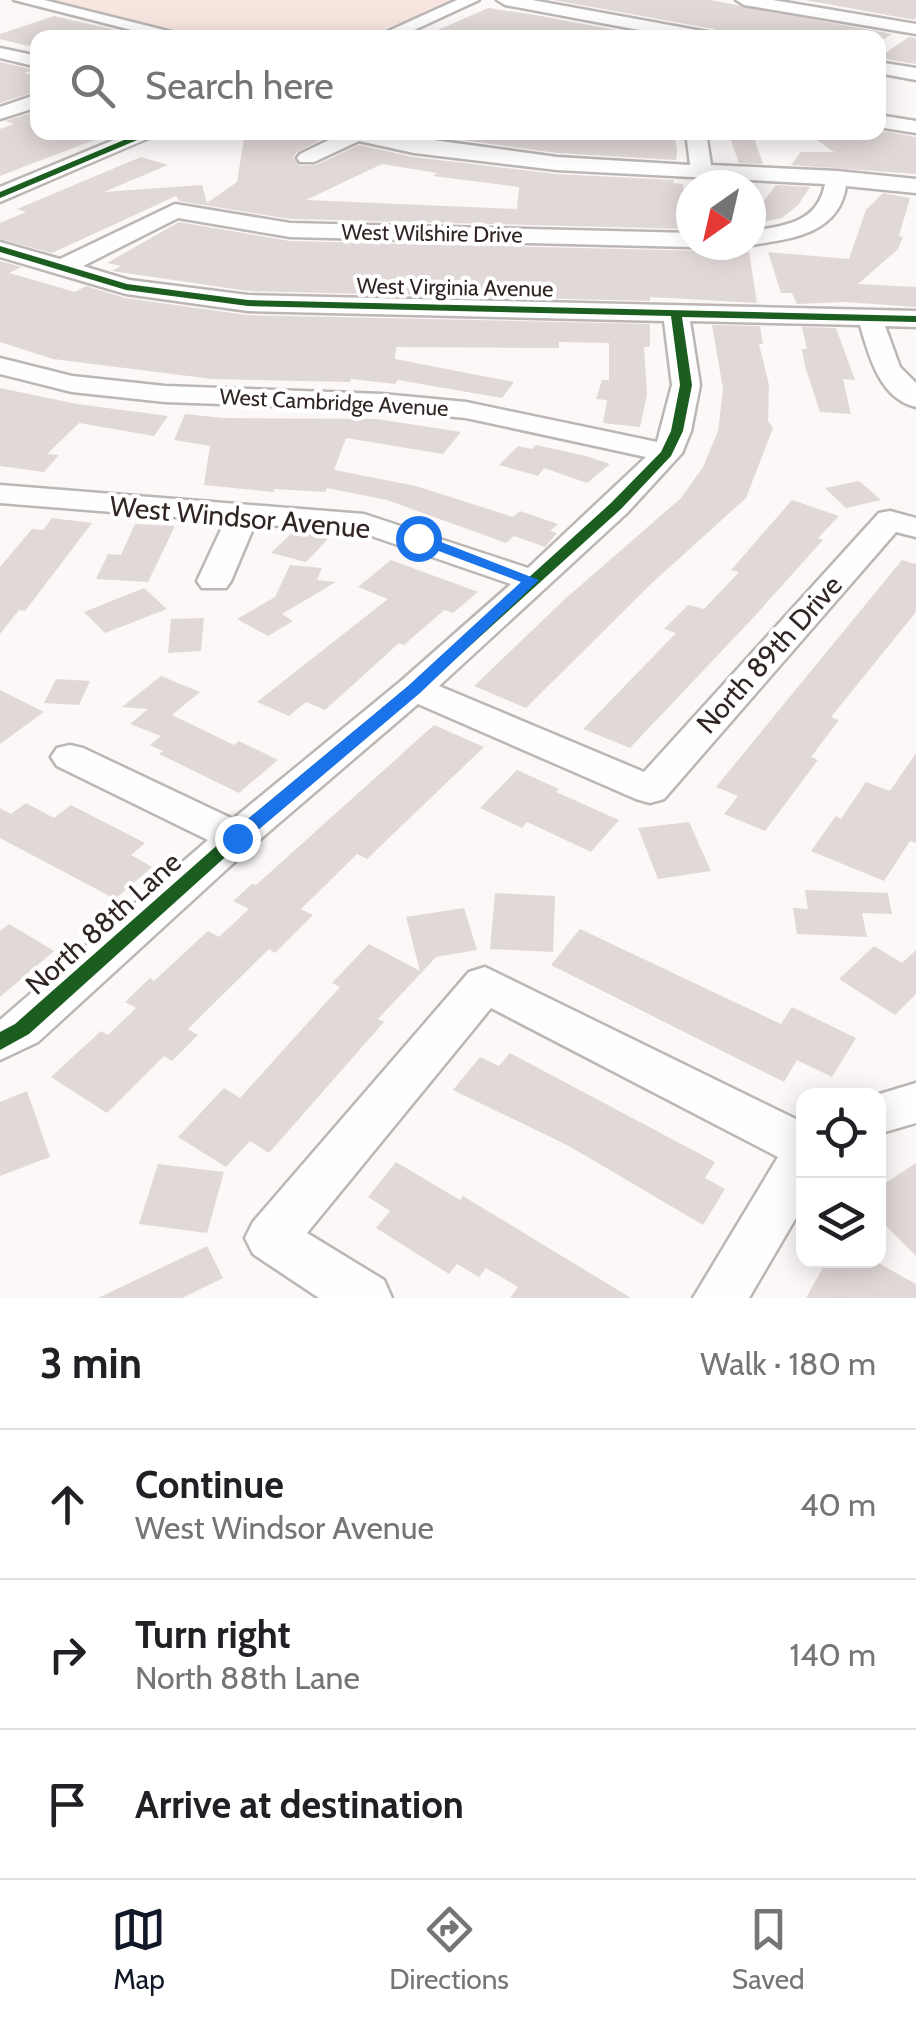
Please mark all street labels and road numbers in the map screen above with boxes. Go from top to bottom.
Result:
street label: West Wilshire Drive [341,218,523,249]
street label: West Virginia Avenue [356,272,554,303]
street label: West Cambridge Avenue [219,383,449,422]
street label: West Windsor Avenue [108,489,372,545]
street label: North 89th Drive [689,568,849,740]
street label: North 88th Lane [19,845,187,1001]

